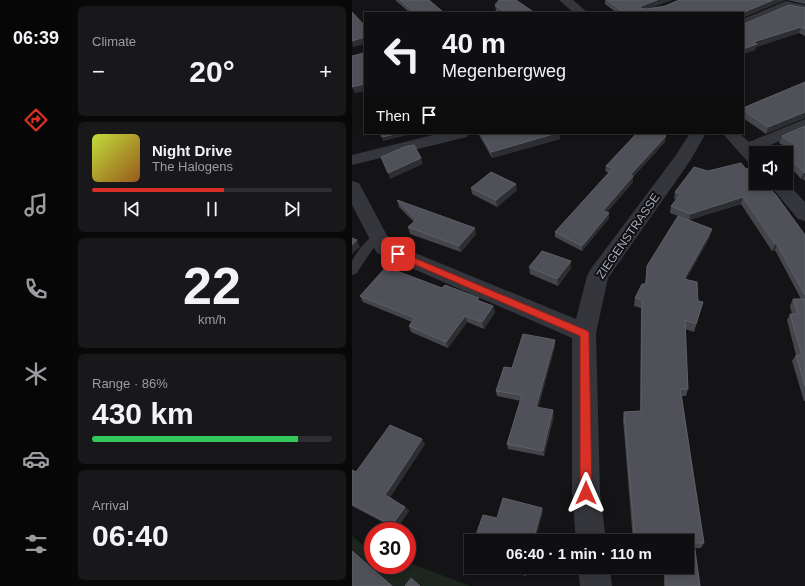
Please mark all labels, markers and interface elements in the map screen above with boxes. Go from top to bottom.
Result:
text: 06:39 [13,28,59,48]
icon: left [376,28,428,80]
text: 40 m [442,28,506,59]
text: Climate [92,34,136,49]
text: 20° [189,55,235,88]
text: − [92,59,105,84]
text: + [319,59,332,84]
text: Megenbergweg [442,61,566,81]
icon: arrive [418,104,440,126]
icon: directions [22,106,50,134]
text: Then [376,107,410,124]
text: Night Drive [152,142,232,159]
map controls [749,146,793,190]
button: sound [749,146,793,190]
text: The Halogens [152,159,233,174]
icon: music [22,191,50,219]
street label: ZIEGENSTRASSE [593,191,663,281]
icon: previous [121,198,143,220]
icon: pause [201,198,223,220]
icon: next [281,198,303,220]
pin [381,237,415,271]
icon: arrive [387,243,409,265]
text: 22 [183,257,241,315]
icon: phone [22,275,50,303]
text: km/h [198,312,226,327]
icon: climate [22,360,50,388]
text: Range · 86% [92,376,168,391]
text: 430 km [92,397,194,430]
icon: car [22,445,50,473]
position arrow [565,472,607,514]
text: Arrival [92,498,129,513]
text: 06:40 [92,519,169,552]
speed limit sign: 30 [364,522,416,574]
icon: filters [22,530,50,558]
text: 06:40 · 1 min · 110 m [506,545,652,562]

